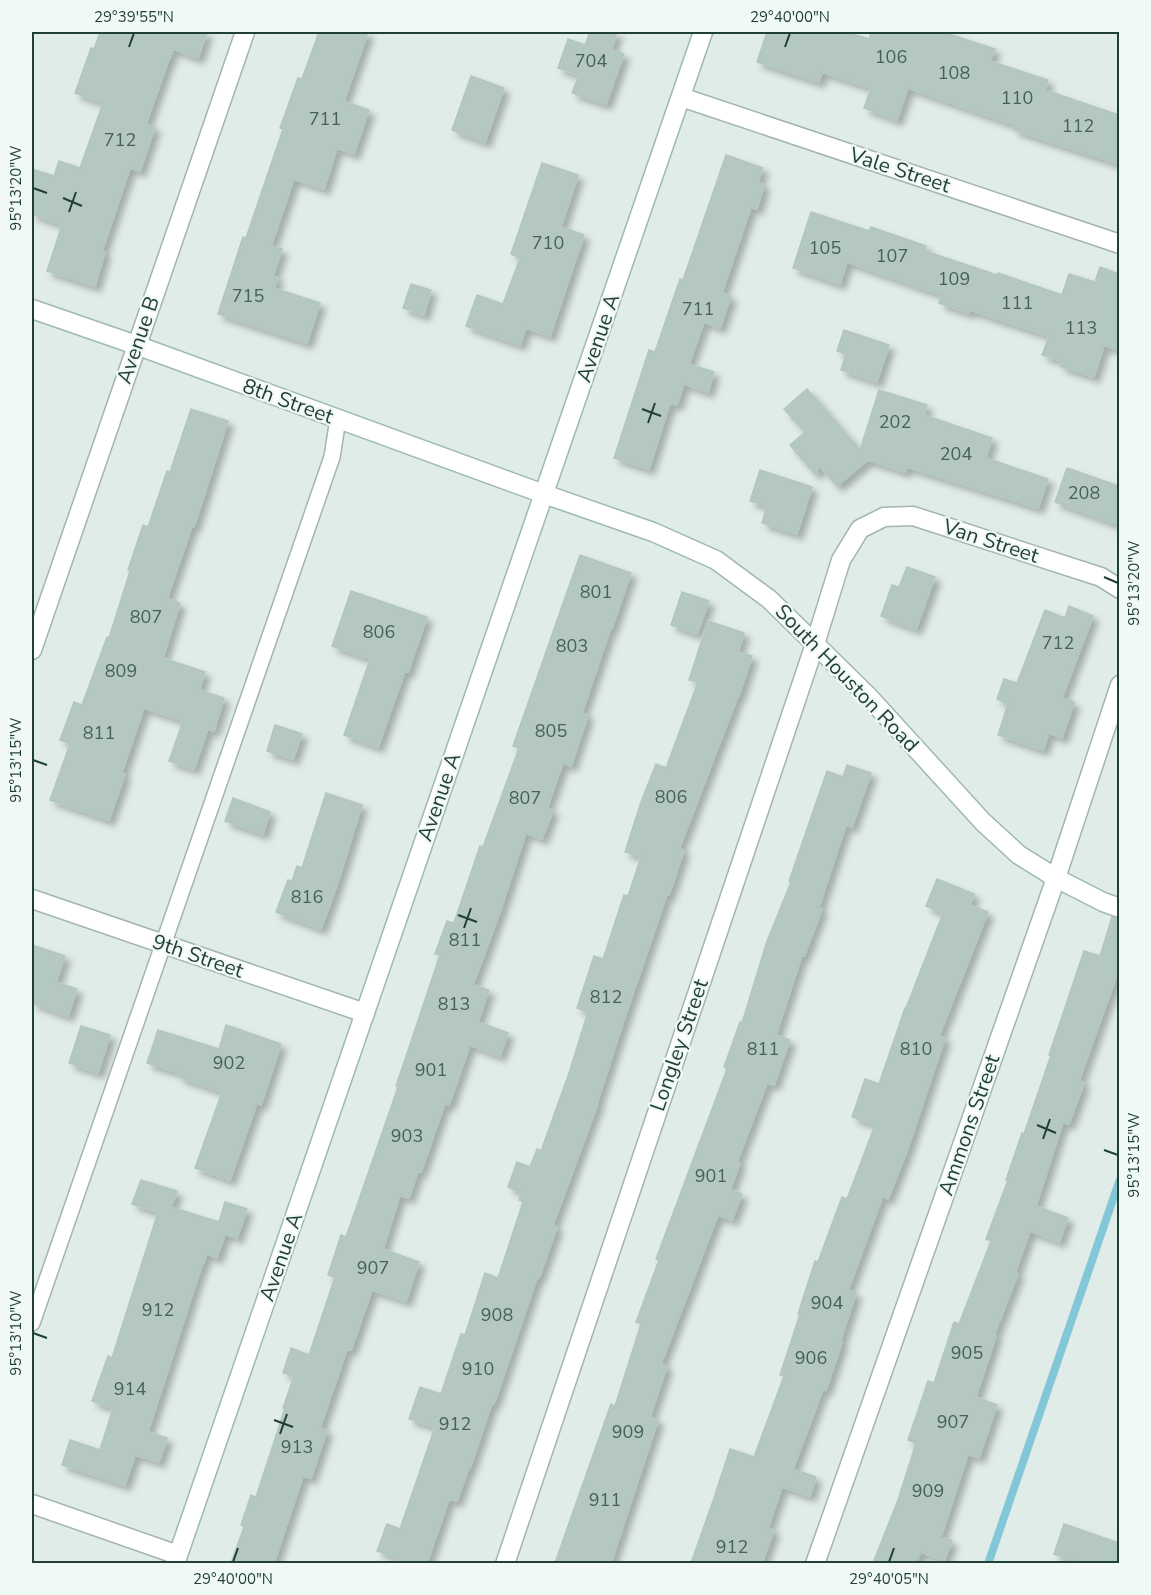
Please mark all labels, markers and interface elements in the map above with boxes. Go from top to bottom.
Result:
text: 29°39'55"N [94,7,174,27]
text: 29°40'00"N [750,7,830,27]
house number: 106 [875,45,907,69]
house number: 704 [575,49,607,73]
house number: 108 [938,61,970,85]
house number: 110 [1001,86,1033,110]
house number: 711 [309,107,341,131]
house number: 112 [1062,114,1094,138]
house number: 712 [104,128,136,152]
street label: Vale Street [845,140,955,200]
text: 95°13'20"W [6,145,26,231]
house number: 710 [532,231,564,255]
house number: 105 [809,236,841,260]
house number: 107 [876,244,908,268]
house number: 109 [938,267,970,291]
house number: 715 [232,284,264,308]
street label: Avenue A [570,290,626,386]
house number: 111 [1001,291,1033,315]
street label: Avenue B [110,292,166,388]
house number: 711 [682,297,714,321]
house number: 113 [1065,316,1097,340]
street label: 8th Street [239,372,338,431]
house number: 202 [879,410,911,434]
house number: 204 [940,442,972,466]
house number: 208 [1068,481,1100,505]
street label: Van Street [939,512,1043,570]
text: 95°13'20"W [1124,540,1144,626]
house number: 801 [580,580,612,604]
street label: South Houston Road [769,598,925,758]
house number: 807 [130,605,162,629]
house number: 806 [363,620,395,644]
house number: 712 [1042,631,1074,655]
house number: 803 [556,634,588,658]
house number: 809 [105,659,137,683]
text: 95°13'15"W [6,717,26,803]
house number: 805 [535,719,567,743]
house number: 811 [83,721,115,745]
street label: Avenue A [411,749,467,845]
house number: 806 [655,785,687,809]
house number: 807 [509,786,541,810]
house number: 816 [291,885,323,909]
street label: 9th Street [149,927,248,985]
house number: 811 [449,928,481,952]
street label: Longley Street [643,975,715,1115]
house number: 812 [590,985,622,1009]
house number: 813 [438,992,470,1016]
house number: 811 [747,1037,779,1061]
house number: 810 [900,1037,932,1061]
street label: Ammons Street [932,1050,1006,1199]
house number: 902 [213,1051,245,1075]
house number: 901 [415,1058,447,1082]
text: 95°13'15"W [1124,1112,1144,1198]
house number: 903 [391,1124,423,1148]
house number: 901 [695,1164,727,1188]
street label: Avenue A [253,1209,309,1305]
house number: 907 [357,1256,389,1280]
text: 95°13'10"W [6,1290,26,1376]
house number: 904 [811,1291,843,1315]
house number: 912 [142,1298,174,1322]
house number: 908 [481,1303,513,1327]
house number: 905 [951,1341,983,1365]
house number: 906 [795,1346,827,1370]
house number: 910 [462,1357,494,1381]
house number: 914 [114,1377,146,1401]
house number: 907 [937,1410,969,1434]
house number: 912 [439,1412,471,1436]
house number: 909 [612,1420,644,1444]
house number: 913 [281,1435,313,1459]
house number: 909 [912,1479,944,1503]
house number: 911 [589,1488,621,1512]
house number: 912 [716,1535,748,1559]
text: 29°40'00"N [193,1569,273,1589]
text: 29°40'05"N [849,1569,929,1589]

